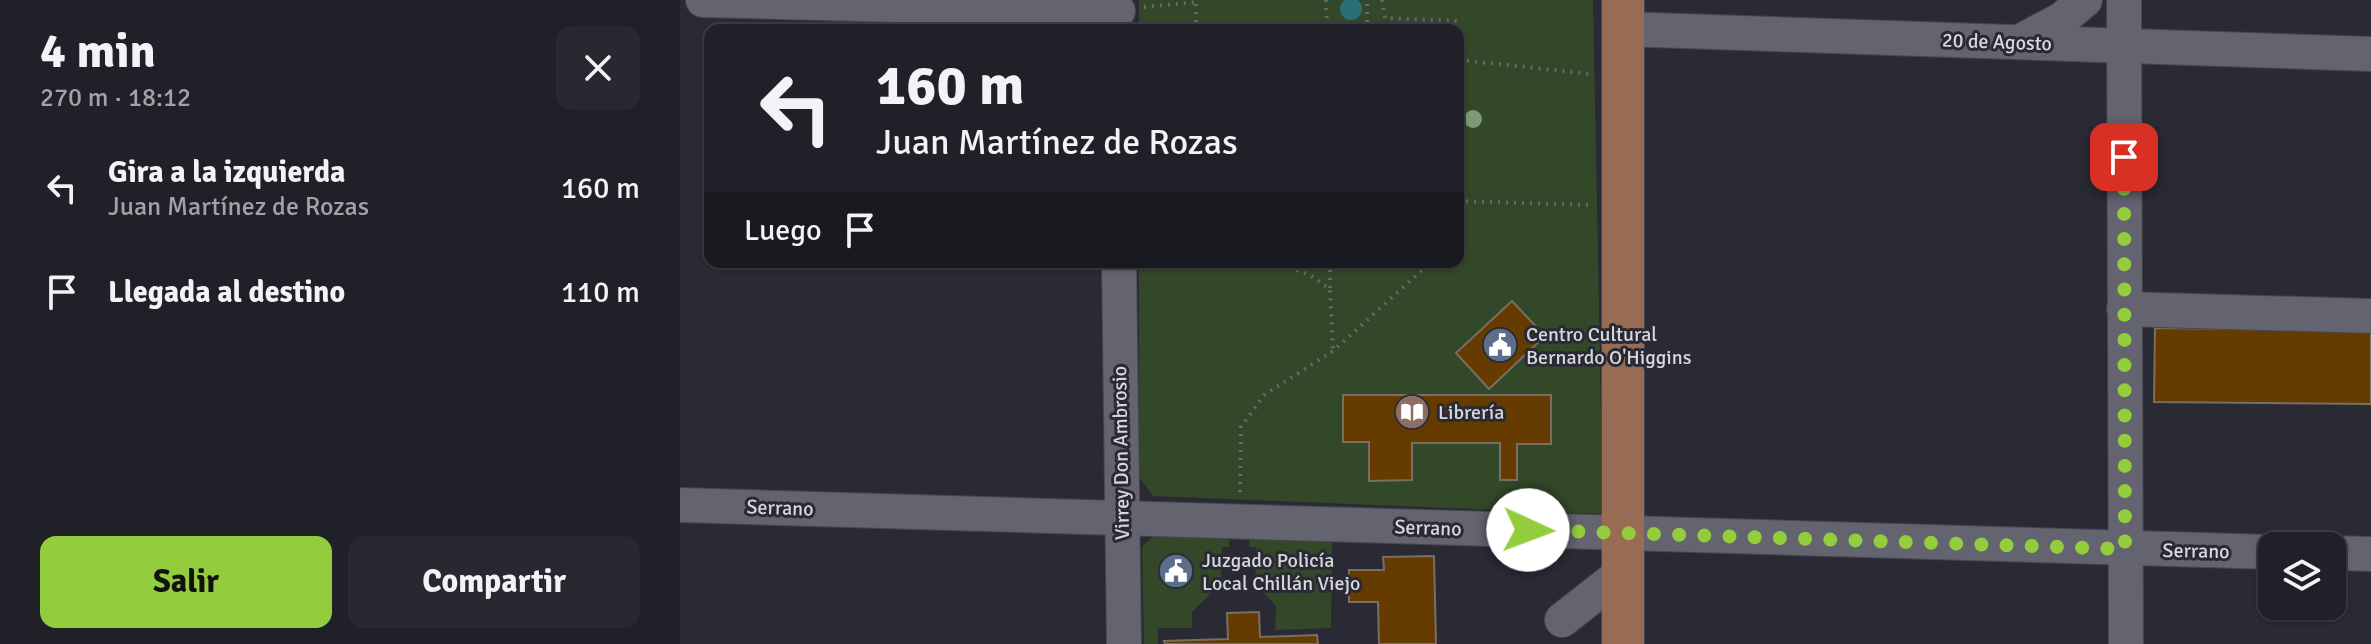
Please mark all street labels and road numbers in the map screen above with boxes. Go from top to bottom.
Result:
street label: 20 de Agosto [1942,28,2052,56]
street label: Virrey Don Ambrosio [1107,366,1135,540]
street label: Serrano [746,494,814,522]
street label: Serrano [1394,514,1462,542]
street label: Serrano [2162,538,2230,564]

